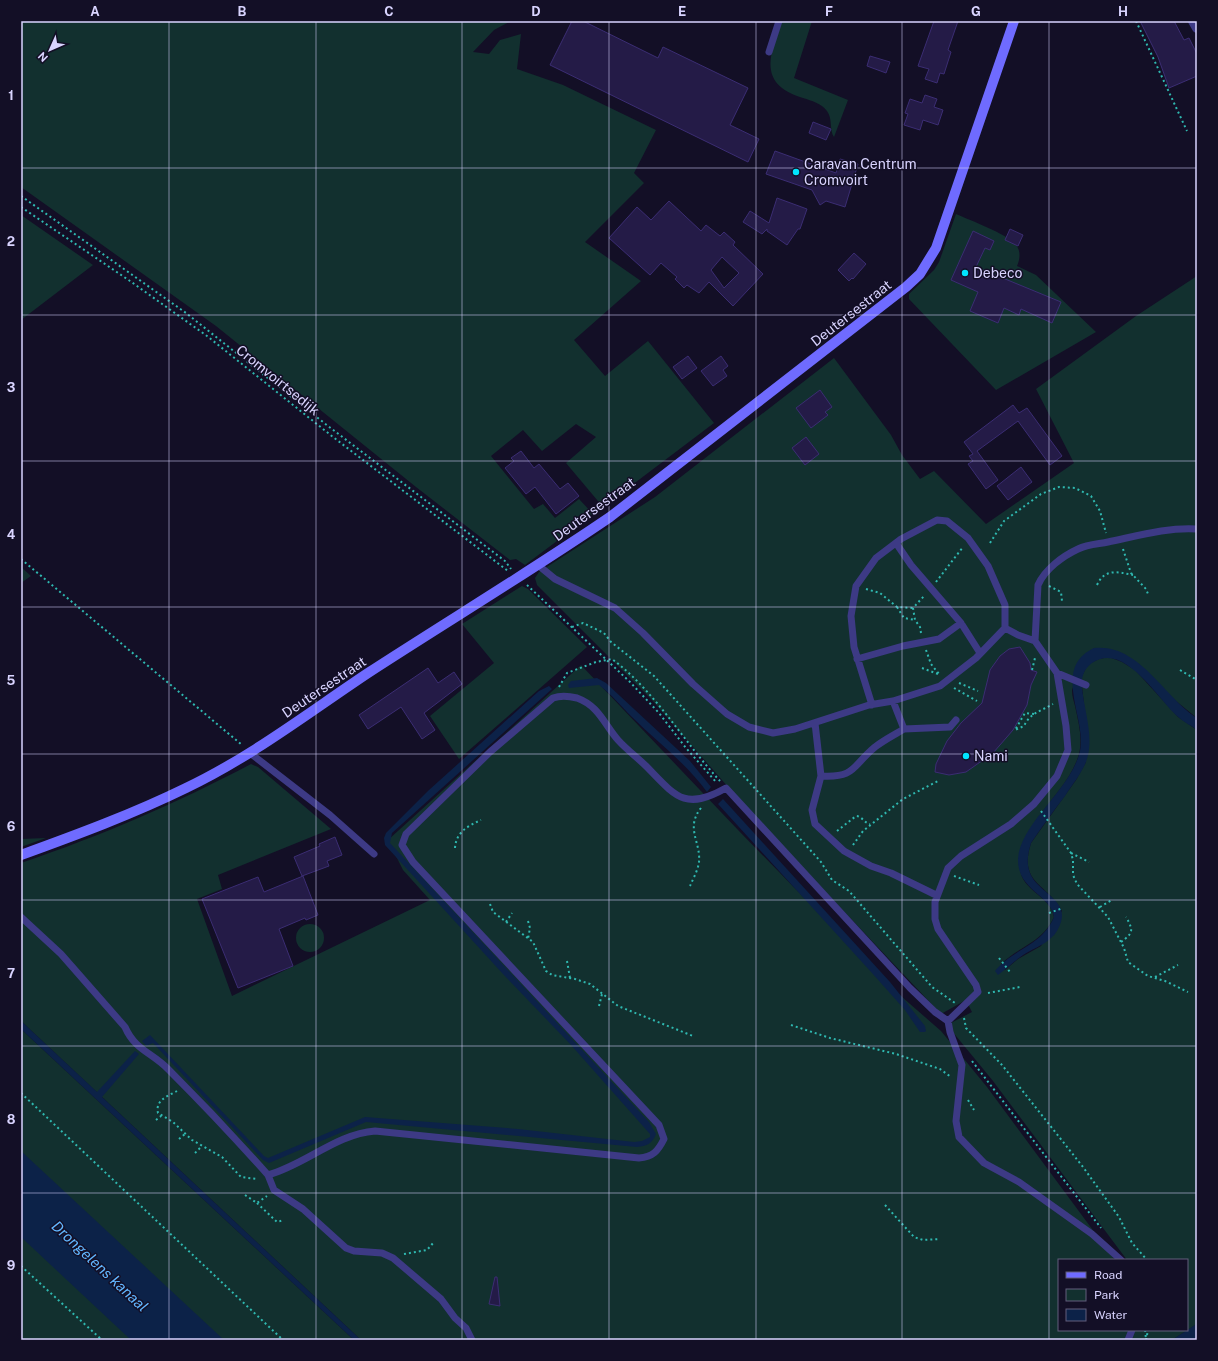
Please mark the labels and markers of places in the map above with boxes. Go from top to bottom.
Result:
place label: Caravan Centrum Cromvoirt [804,156,917,188]
marker: Caravan Centrum Cromvoirt [791,167,801,177]
place label: Debeco [973,265,1022,281]
marker: Debeco [960,268,970,278]
place label: Nami [974,748,1008,764]
marker: Nami [961,751,971,761]

